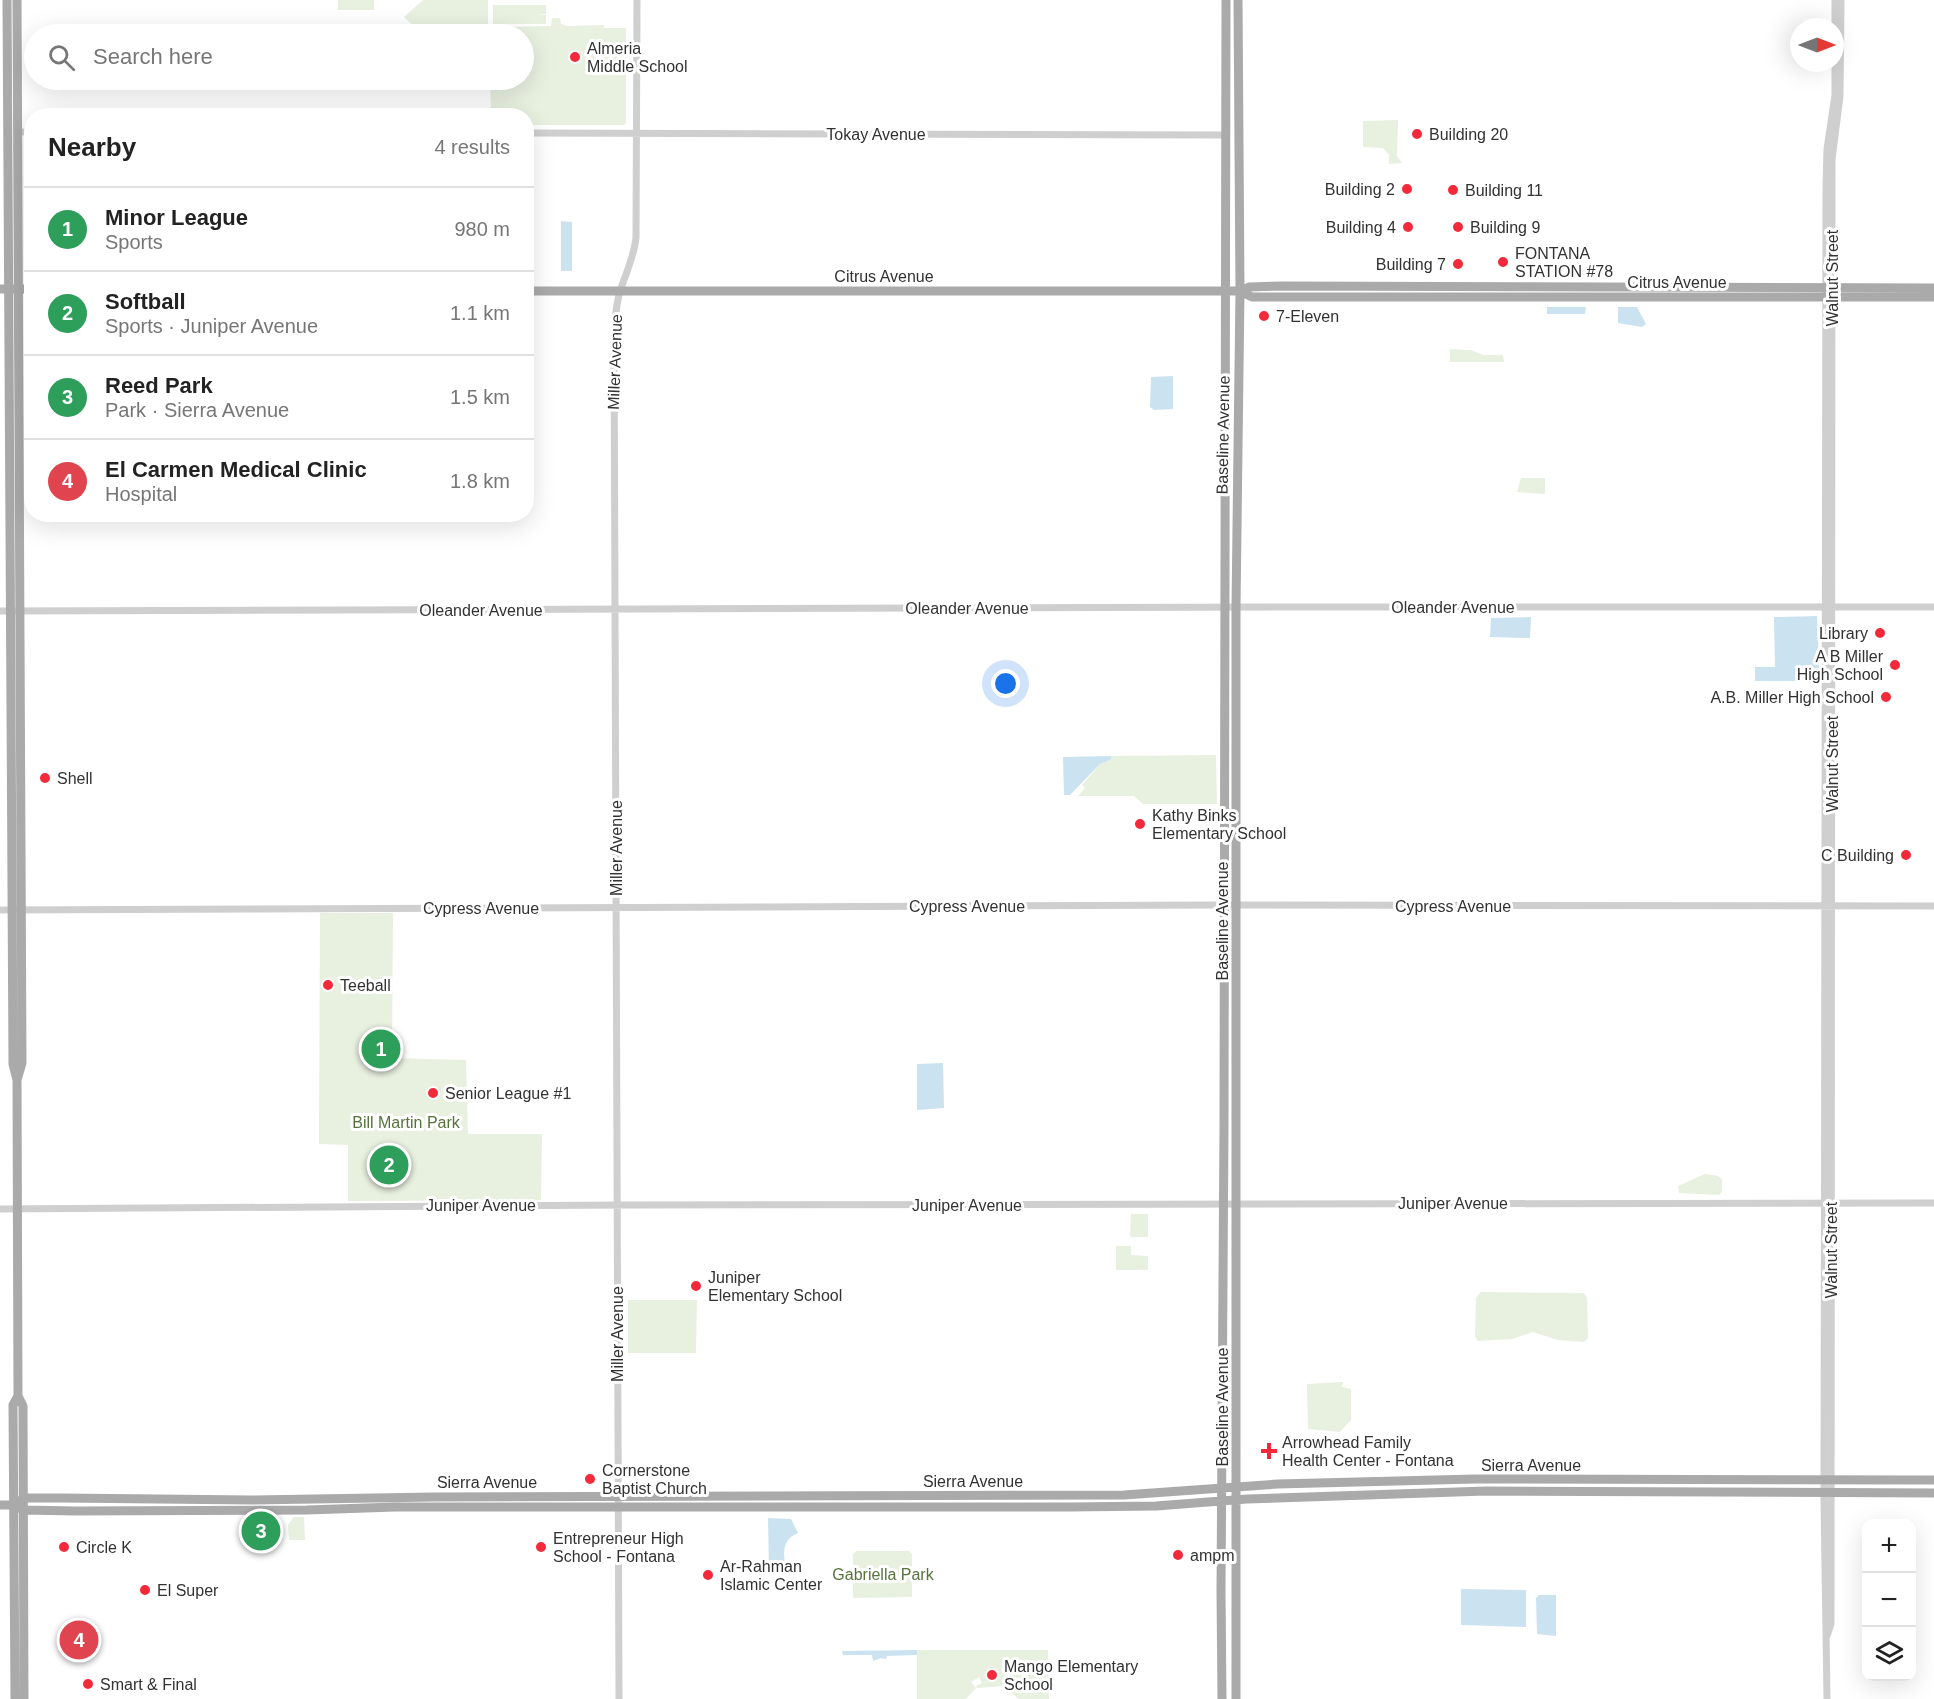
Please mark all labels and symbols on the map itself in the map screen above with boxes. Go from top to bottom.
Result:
north arrow [1790,18,1844,72]
place label: Almeria Middle School [587,40,688,75]
marker: Almeria Middle School [568,50,582,64]
street label: Tokay Avenue [826,126,926,143]
place label: Building 20 [1429,126,1508,143]
marker: Building 20 [1410,127,1424,141]
place label: Building 2 [1325,181,1395,198]
marker: Building 2 [1400,182,1414,196]
place label: Building 11 [1465,182,1543,199]
marker: Building 11 [1446,183,1460,197]
place label: Building 4 [1326,219,1396,236]
place label: Building 9 [1470,219,1540,236]
marker: Building 4 [1401,220,1415,234]
marker: Building 9 [1451,220,1465,234]
street label: Walnut Street [1824,229,1841,326]
place label: FONTANA STATION #78 [1515,245,1613,280]
marker: FONTANA STATION #78 [1496,255,1510,269]
place label: Building 7 [1376,256,1446,273]
marker: Building 7 [1451,257,1465,271]
street label: Citrus Avenue [834,268,934,285]
street label: Citrus Avenue [1627,274,1727,291]
place label: 7-Eleven [1276,308,1339,325]
marker: 7-Eleven [1257,309,1271,323]
street label: Miller Avenue [605,314,625,410]
street label: Baseline Avenue [1213,375,1233,495]
street label: Oleander Avenue [1391,599,1515,616]
street label: Oleander Avenue [905,600,1029,617]
street label: Oleander Avenue [419,602,543,619]
place label: Library [1819,625,1868,642]
marker: Library [1873,626,1887,640]
place label: A B Miller High School [1797,648,1884,683]
marker: A B Miller High School [1888,658,1902,672]
your location [991,669,1020,698]
place label: A.B. Miller High School [1710,689,1874,706]
marker: A.B. Miller High School [1879,690,1893,704]
street label: Walnut Street [1824,715,1841,812]
place label: Shell [57,770,93,787]
marker: Shell [38,771,52,785]
street label: Miller Avenue [608,800,625,896]
place label: Kathy Binks Elementary School [1152,807,1286,842]
marker: Kathy Binks Elementary School [1133,817,1147,831]
place label: C Building [1821,847,1894,864]
marker: C Building [1899,848,1913,862]
street label: Baseline Avenue [1214,861,1231,980]
street label: Cypress Avenue [909,898,1025,915]
street label: Cypress Avenue [1395,898,1511,915]
street label: Cypress Avenue [423,900,539,917]
place label: Teeball [340,977,391,994]
marker: Teeball [321,978,335,992]
pin: 1 [362,1026,400,1072]
place label: Senior League #1 [445,1085,571,1102]
marker: Senior League #1 [426,1086,440,1100]
park label: Bill Martin Park [352,1114,461,1131]
pin: 2 [370,1142,408,1188]
street label: Juniper Avenue [1398,1195,1508,1212]
street label: Juniper Avenue [426,1197,536,1214]
street label: Juniper Avenue [912,1197,1022,1214]
street label: Walnut Street [1823,1201,1840,1298]
place label: Juniper Elementary School [708,1269,842,1304]
marker: Juniper Elementary School [689,1279,703,1293]
street label: Miller Avenue [609,1286,626,1382]
street label: Baseline Avenue [1214,1347,1231,1466]
place label: Arrowhead Family Health Center - Fontana [1282,1434,1454,1469]
marker: Arrowhead Family Health Center - Fontana [1260,1442,1278,1460]
street label: Sierra Avenue [1481,1457,1581,1474]
place label: Cornerstone Baptist Church [602,1462,707,1497]
marker: Cornerstone Baptist Church [583,1472,597,1486]
street label: Sierra Avenue [923,1473,1023,1490]
street label: Sierra Avenue [437,1474,537,1491]
pin: 3 [242,1508,280,1553]
place label: Entrepreneur High School - Fontana [553,1530,684,1565]
place label: Circle K [76,1539,132,1556]
marker: Circle K [57,1540,71,1554]
marker: Entrepreneur High School - Fontana [534,1540,548,1554]
place label: ampm [1190,1547,1234,1564]
marker: ampm [1171,1548,1185,1562]
place label: Ar-Rahman Islamic Center [720,1558,823,1593]
park label: Gabriella Park [832,1566,935,1583]
marker: Ar-Rahman Islamic Center [701,1568,715,1582]
place label: El Super [157,1582,219,1599]
marker: El Super [138,1583,152,1597]
pin: 4 [60,1618,98,1662]
place label: Mango Elementary School [1004,1658,1138,1693]
marker: Mango Elementary School [985,1668,999,1682]
place label: Smart & Final [100,1676,197,1693]
marker: Smart & Final [81,1677,95,1691]

